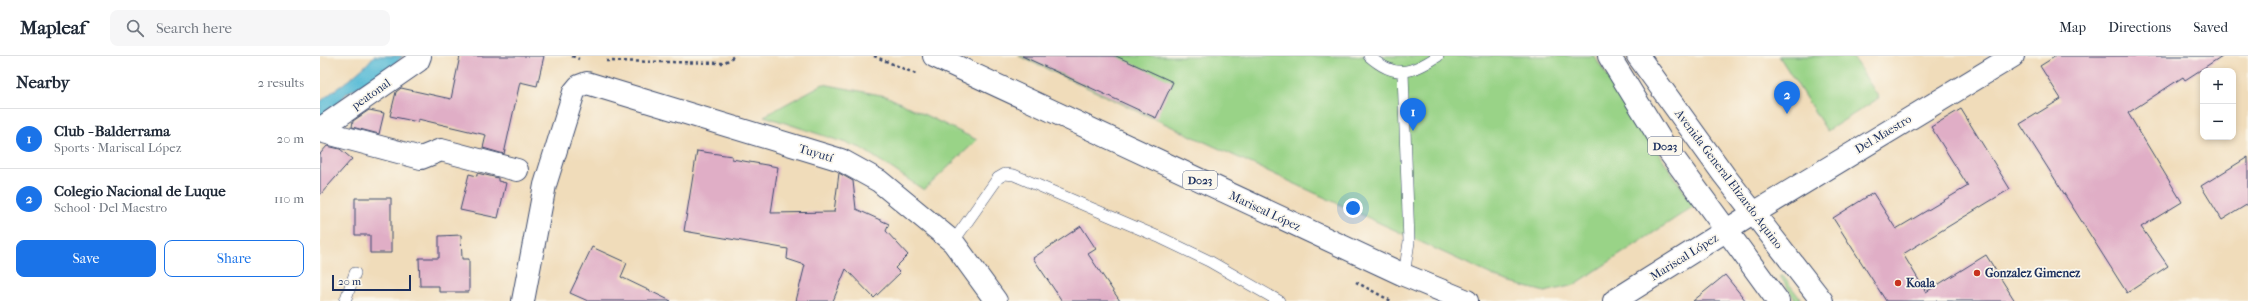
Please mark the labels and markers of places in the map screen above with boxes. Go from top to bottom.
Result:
pin: 2 [1774,81,1800,114]
pin: 1 [1400,98,1426,131]
place label: Gonzalez Gimenez [1985,266,2081,280]
marker: Gonzalez Gimenez [1972,268,1982,278]
place label: Koala [1906,276,1935,290]
marker: Koala [1893,278,1903,288]

